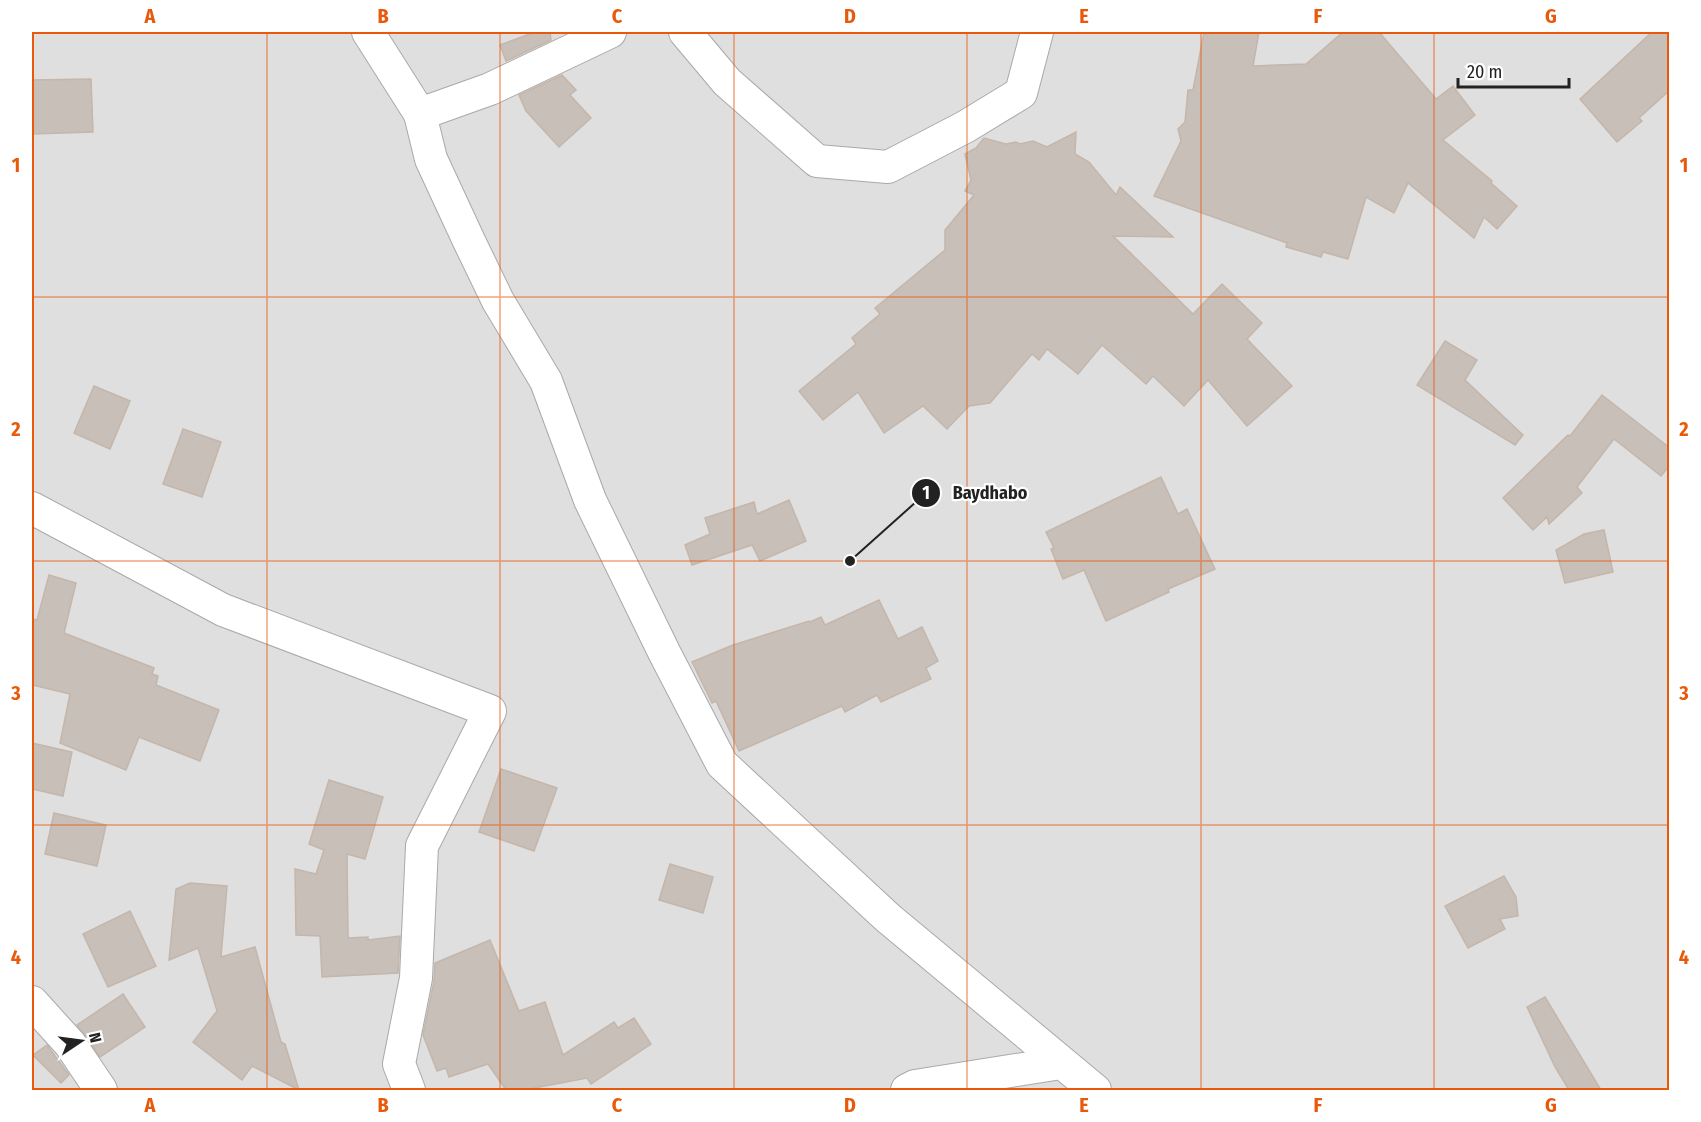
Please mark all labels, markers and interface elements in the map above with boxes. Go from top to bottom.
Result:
text: A [144,4,157,28]
text: B [377,4,389,28]
text: C [612,4,623,28]
text: D [844,4,856,28]
text: E [1079,4,1089,28]
text: F [1314,4,1323,28]
text: G [1545,4,1557,28]
scale bar [1458,51,1569,89]
text: 20 m [1467,61,1502,83]
text: 1 [12,153,20,177]
text: 1 [1680,153,1688,177]
text: 2 [10,417,21,441]
text: 2 [1678,417,1689,441]
callout: Baydhabo [911,475,1040,511]
text: 1 [922,482,930,504]
text: Baydhabo [953,482,1028,504]
text: 3 [10,681,21,705]
text: 3 [1678,681,1689,705]
text: 4 [11,945,21,969]
text: 4 [1679,945,1689,969]
north arrow [51,1011,111,1071]
text: N [85,1031,105,1045]
text: A [144,1093,157,1117]
text: B [377,1093,389,1117]
text: C [612,1093,623,1117]
text: D [844,1093,856,1117]
text: E [1079,1093,1089,1117]
text: F [1314,1093,1323,1117]
text: G [1545,1093,1557,1117]

